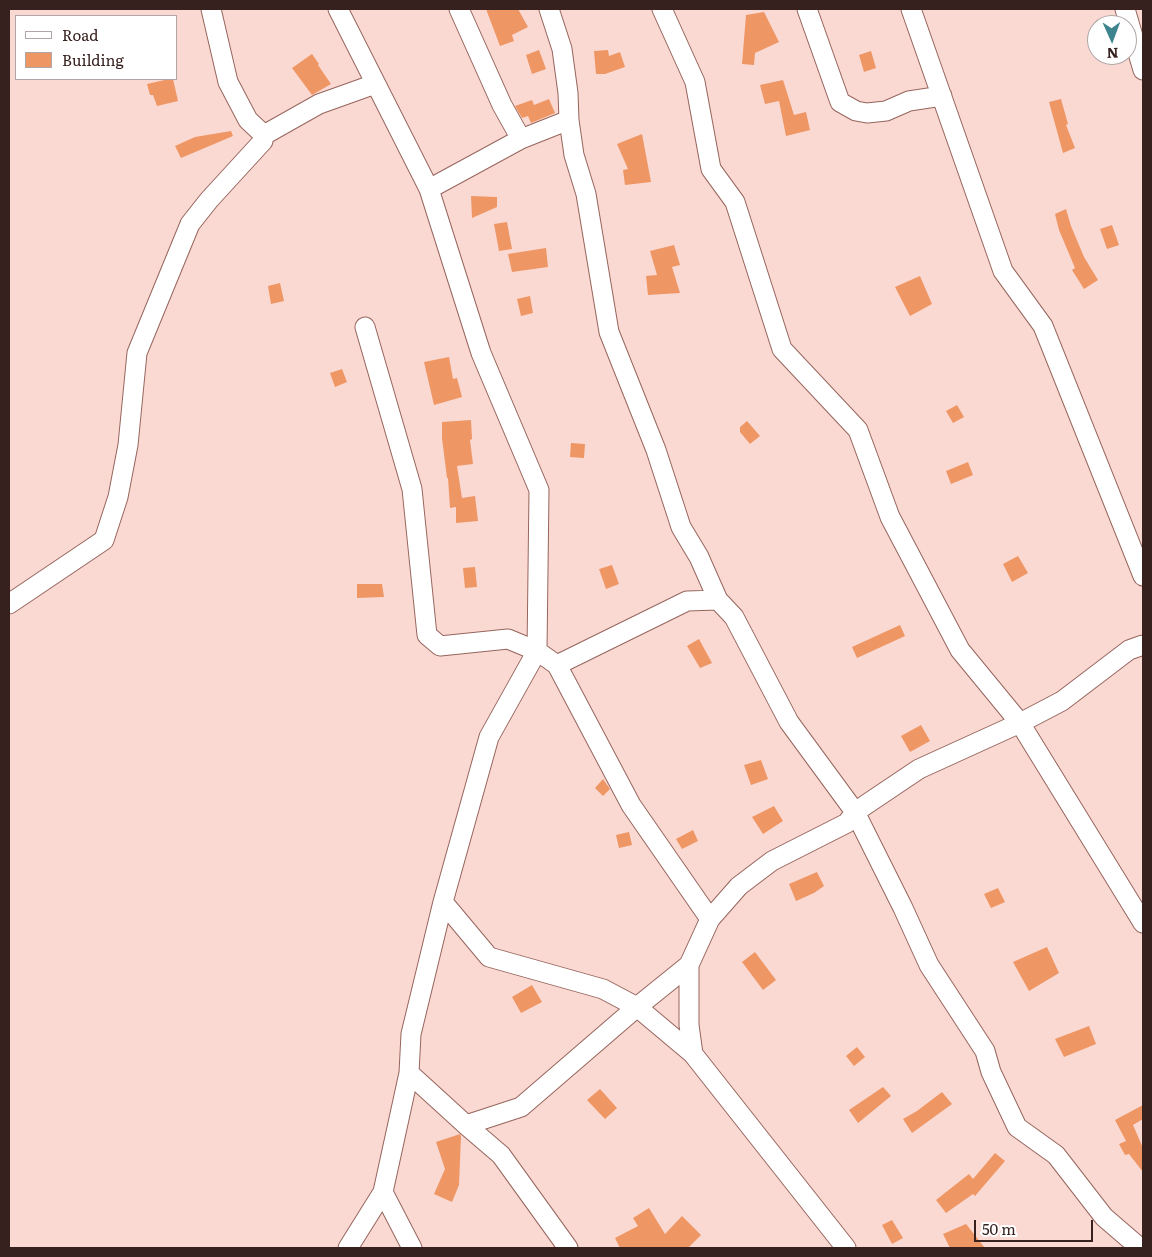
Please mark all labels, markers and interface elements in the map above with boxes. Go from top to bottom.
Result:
legend [15,15,178,80]
north arrow [1087,15,1137,65]
text: Road [62,23,98,46]
text: N [1106,44,1119,64]
text: Building [62,48,124,71]
scale bar [977,1210,1096,1242]
text: 50 m [982,1217,1016,1240]

